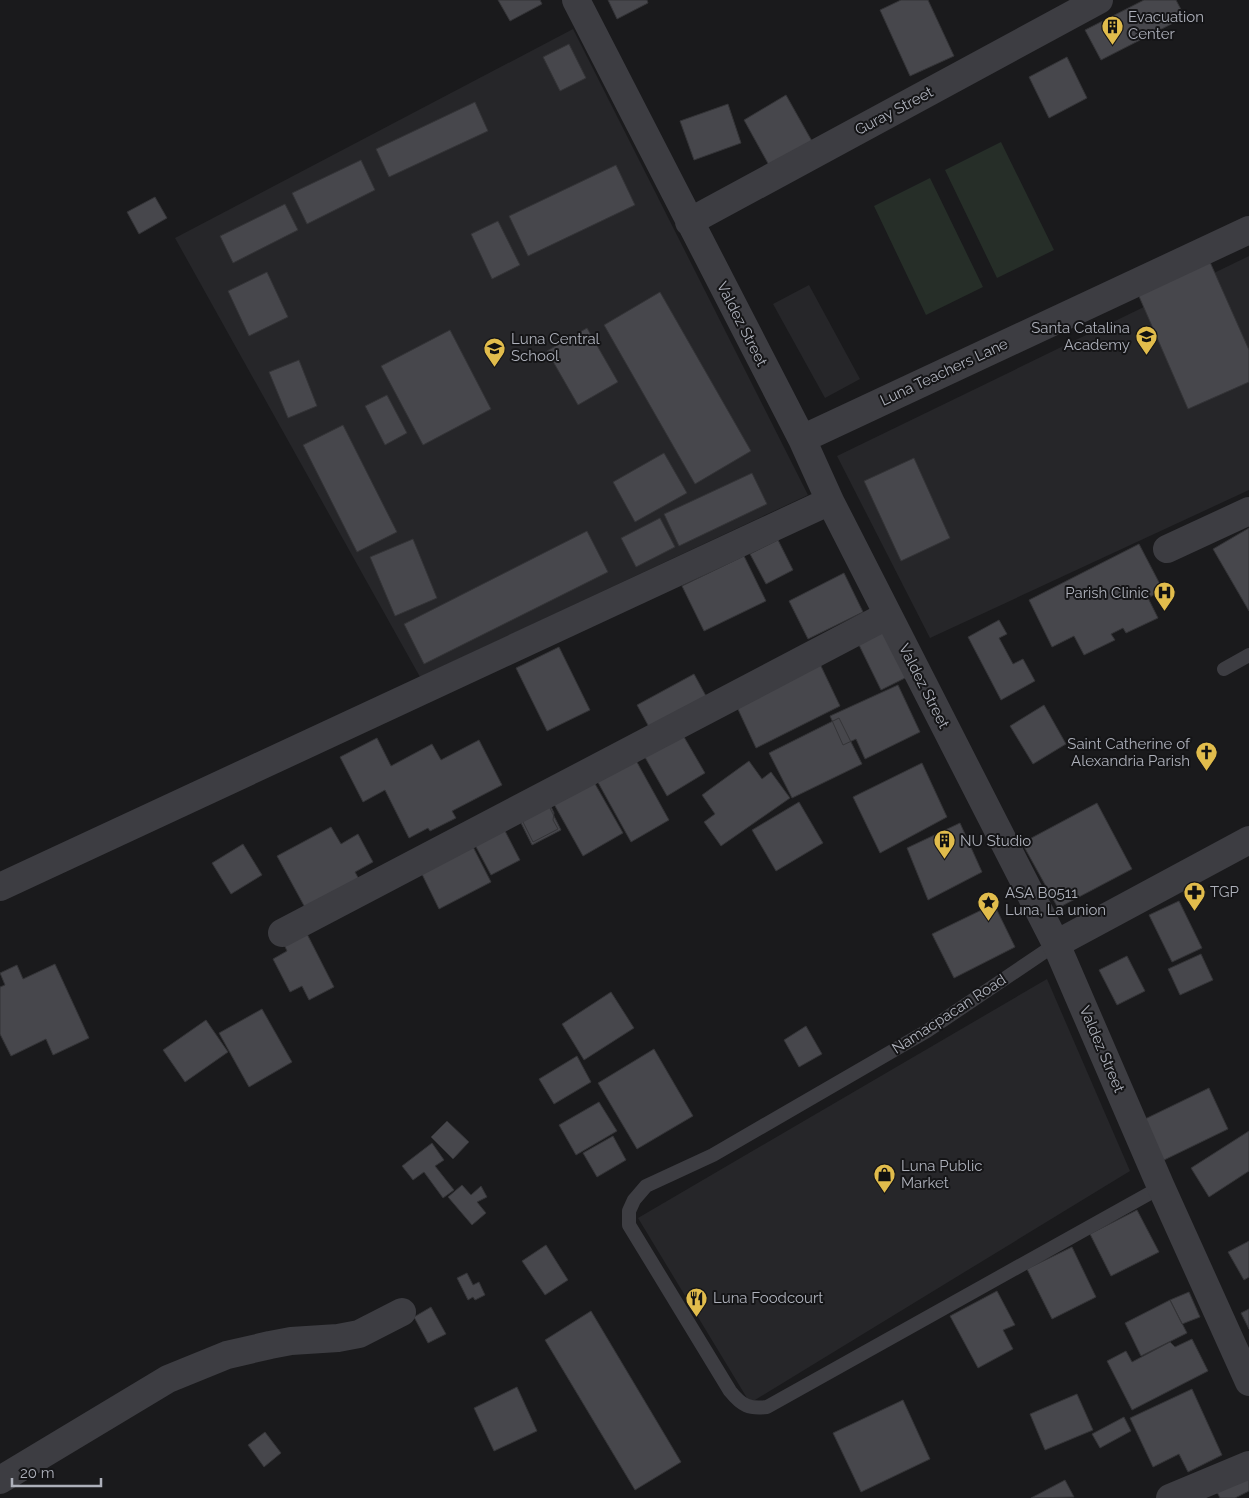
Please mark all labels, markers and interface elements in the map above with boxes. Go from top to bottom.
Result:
place label: Evacuation Center [1128,8,1204,43]
building icon: Evacuation Center [1100,14,1124,45]
street label: Guray Street [852,83,936,139]
street label: Valdez Street [713,279,771,369]
place label: Santa Catalina Academy [1031,319,1130,354]
school or university icon: Santa Catalina Academy [1134,325,1158,356]
place label: Luna Central School [511,330,601,365]
street label: Luna Teachers Lane [877,334,1011,410]
school or university icon: Luna Central School [483,336,507,367]
hospital icon: Parish Clinic [1153,581,1177,612]
place label: Parish Clinic [1065,584,1149,602]
street label: Valdez Street [895,641,953,731]
place label: Saint Catherine of Alexandria Parish [1067,735,1191,770]
church icon: Saint Catherine of Alexandria Parish [1194,741,1218,772]
building icon: NU Studio [932,829,956,860]
place label: NU Studio [960,832,1031,850]
pharmacy icon: TGP [1182,880,1206,911]
place label: TGP [1210,883,1239,901]
place label: ASA B0511 Luna, La union [1005,884,1106,919]
place icon: ASA B0511 Luna, La union [977,890,1001,921]
street label: Namacpacan Road [889,970,1009,1058]
street label: Valdez Street [1076,1003,1128,1095]
place label: Luna Public Market [901,1157,982,1192]
shop icon: Luna Public Market [873,1163,897,1194]
restaurant icon: Luna Foodcourt [685,1286,709,1317]
place label: Luna Foodcourt [713,1289,823,1307]
scale bar [12,1456,101,1488]
text: 20 m [20,1464,55,1482]

